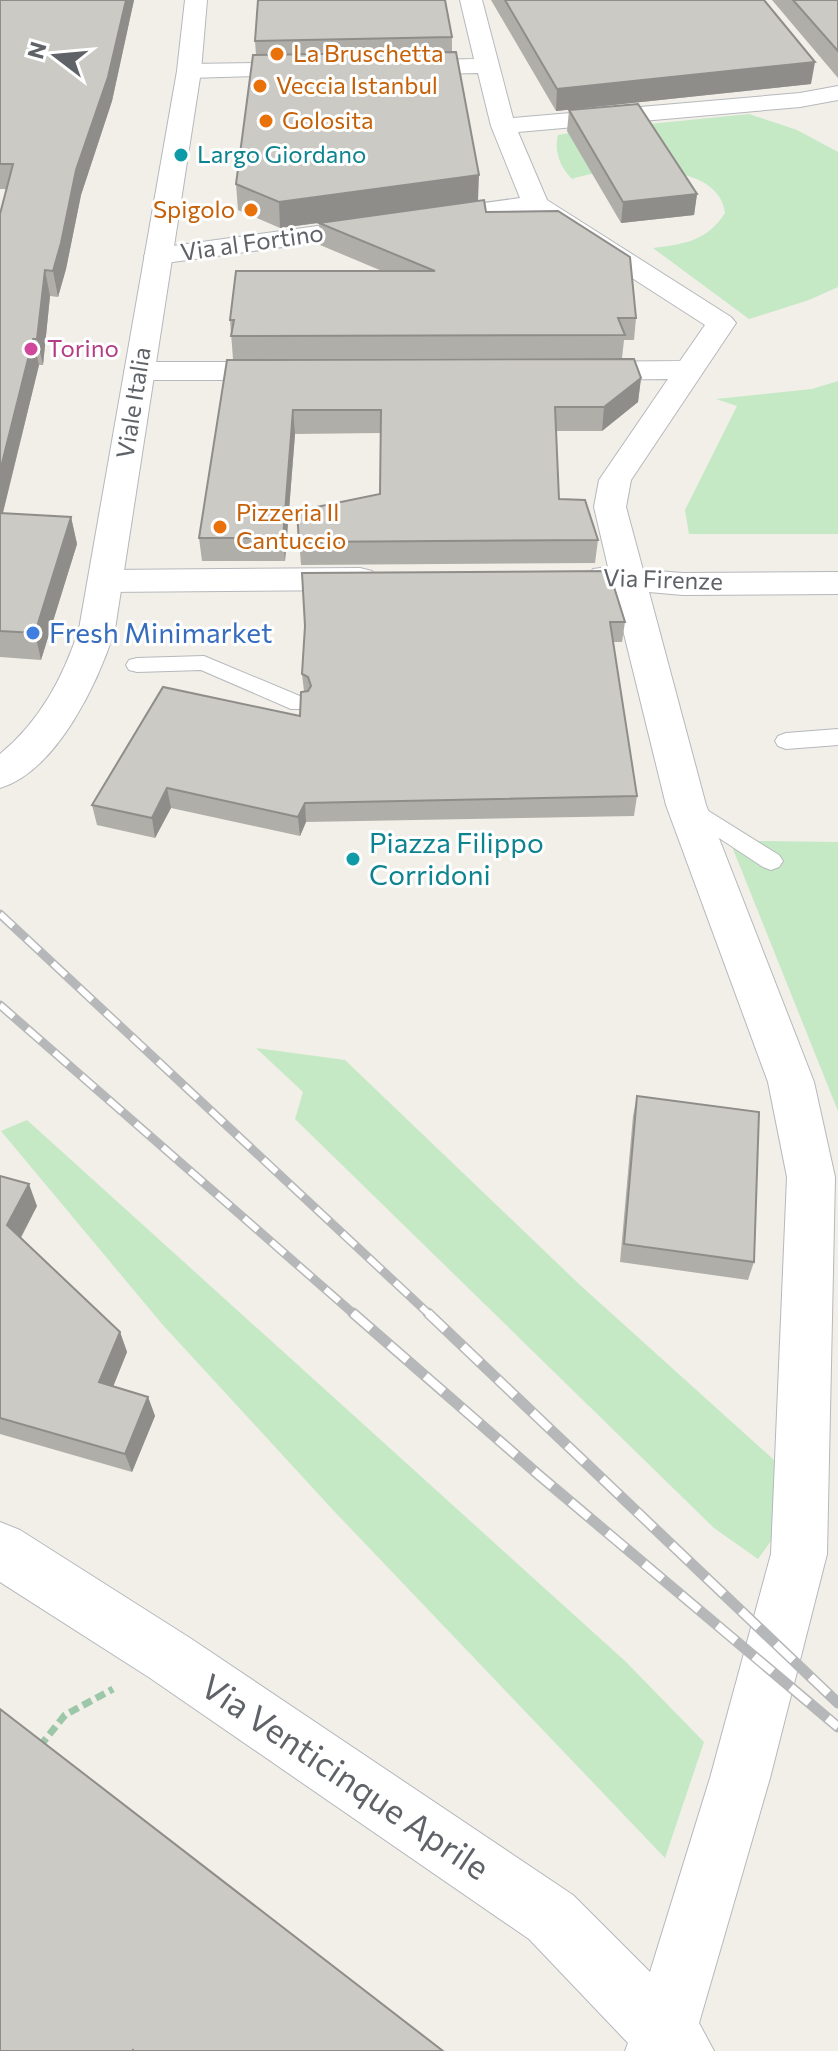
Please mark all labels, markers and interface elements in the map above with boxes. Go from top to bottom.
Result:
north arrow [16,16,96,96]
place label: La Bruschetta [293,38,444,67]
text: N [21,39,52,62]
marker: La Bruschetta [268,45,286,63]
place label: Veccia Istanbul [276,70,438,99]
marker: Veccia Istanbul [251,77,269,95]
place label: Golosita [282,105,374,134]
marker: Golosita [257,112,275,130]
place label: Largo Giordano [197,139,366,168]
marker: Largo Giordano [172,146,190,164]
place label: Spigolo [153,194,235,223]
marker: Spigolo [242,201,260,219]
street label: Via al Fortino [178,217,325,266]
place label: Torino [47,333,119,362]
marker: Torino [22,340,40,358]
street label: Viale Italia [109,345,156,461]
place label: Pizzeria Il Cantuccio [236,497,346,554]
marker: Pizzeria Il Cantuccio [211,518,229,536]
street label: Via Firenze [603,562,723,595]
place label: Fresh Minimarket [49,615,272,649]
marker: Fresh Minimarket [24,624,42,642]
place label: Piazza Filippo Corridoni [369,825,544,891]
marker: Piazza Filippo Corridoni [344,850,362,868]
street label: Via Venticinque Aprile [194,1663,498,1887]

